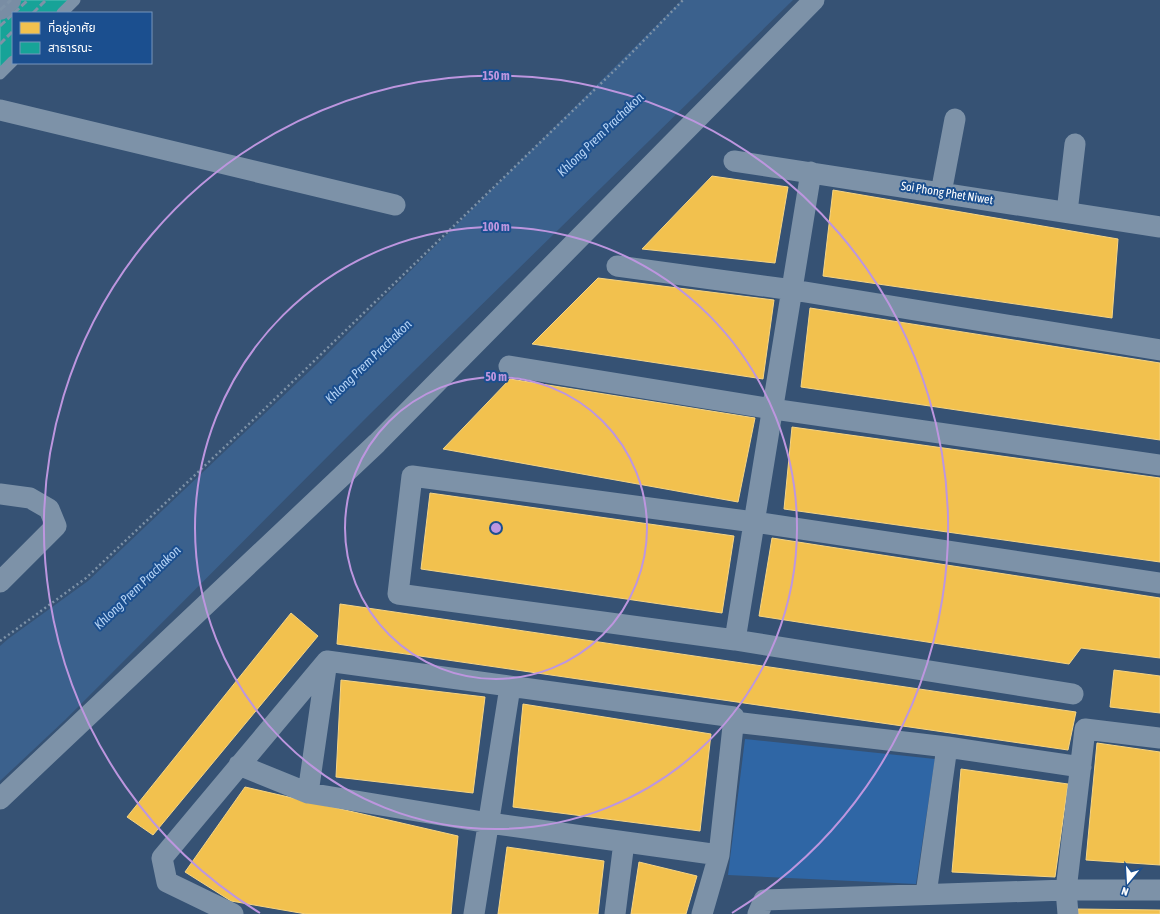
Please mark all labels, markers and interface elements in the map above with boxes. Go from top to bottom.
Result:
legend [12,12,152,64]
text: ที่อยู่อาศัย [48,19,96,35]
text: สาธารณะ [48,41,92,55]
text: 150 m [482,69,510,83]
water label: Khlong Prem Prachakon [554,89,647,179]
street label: Soi Phong Phet Niwet [900,179,995,207]
text: 100 m [482,220,510,234]
water label: Khlong Prem Prachakon [322,316,415,406]
text: 50 m [485,370,507,384]
centre of rings [489,521,503,535]
water label: Khlong Prem Prachakon [91,542,184,632]
north arrow [1108,862,1148,902]
text: N [1120,885,1130,898]

